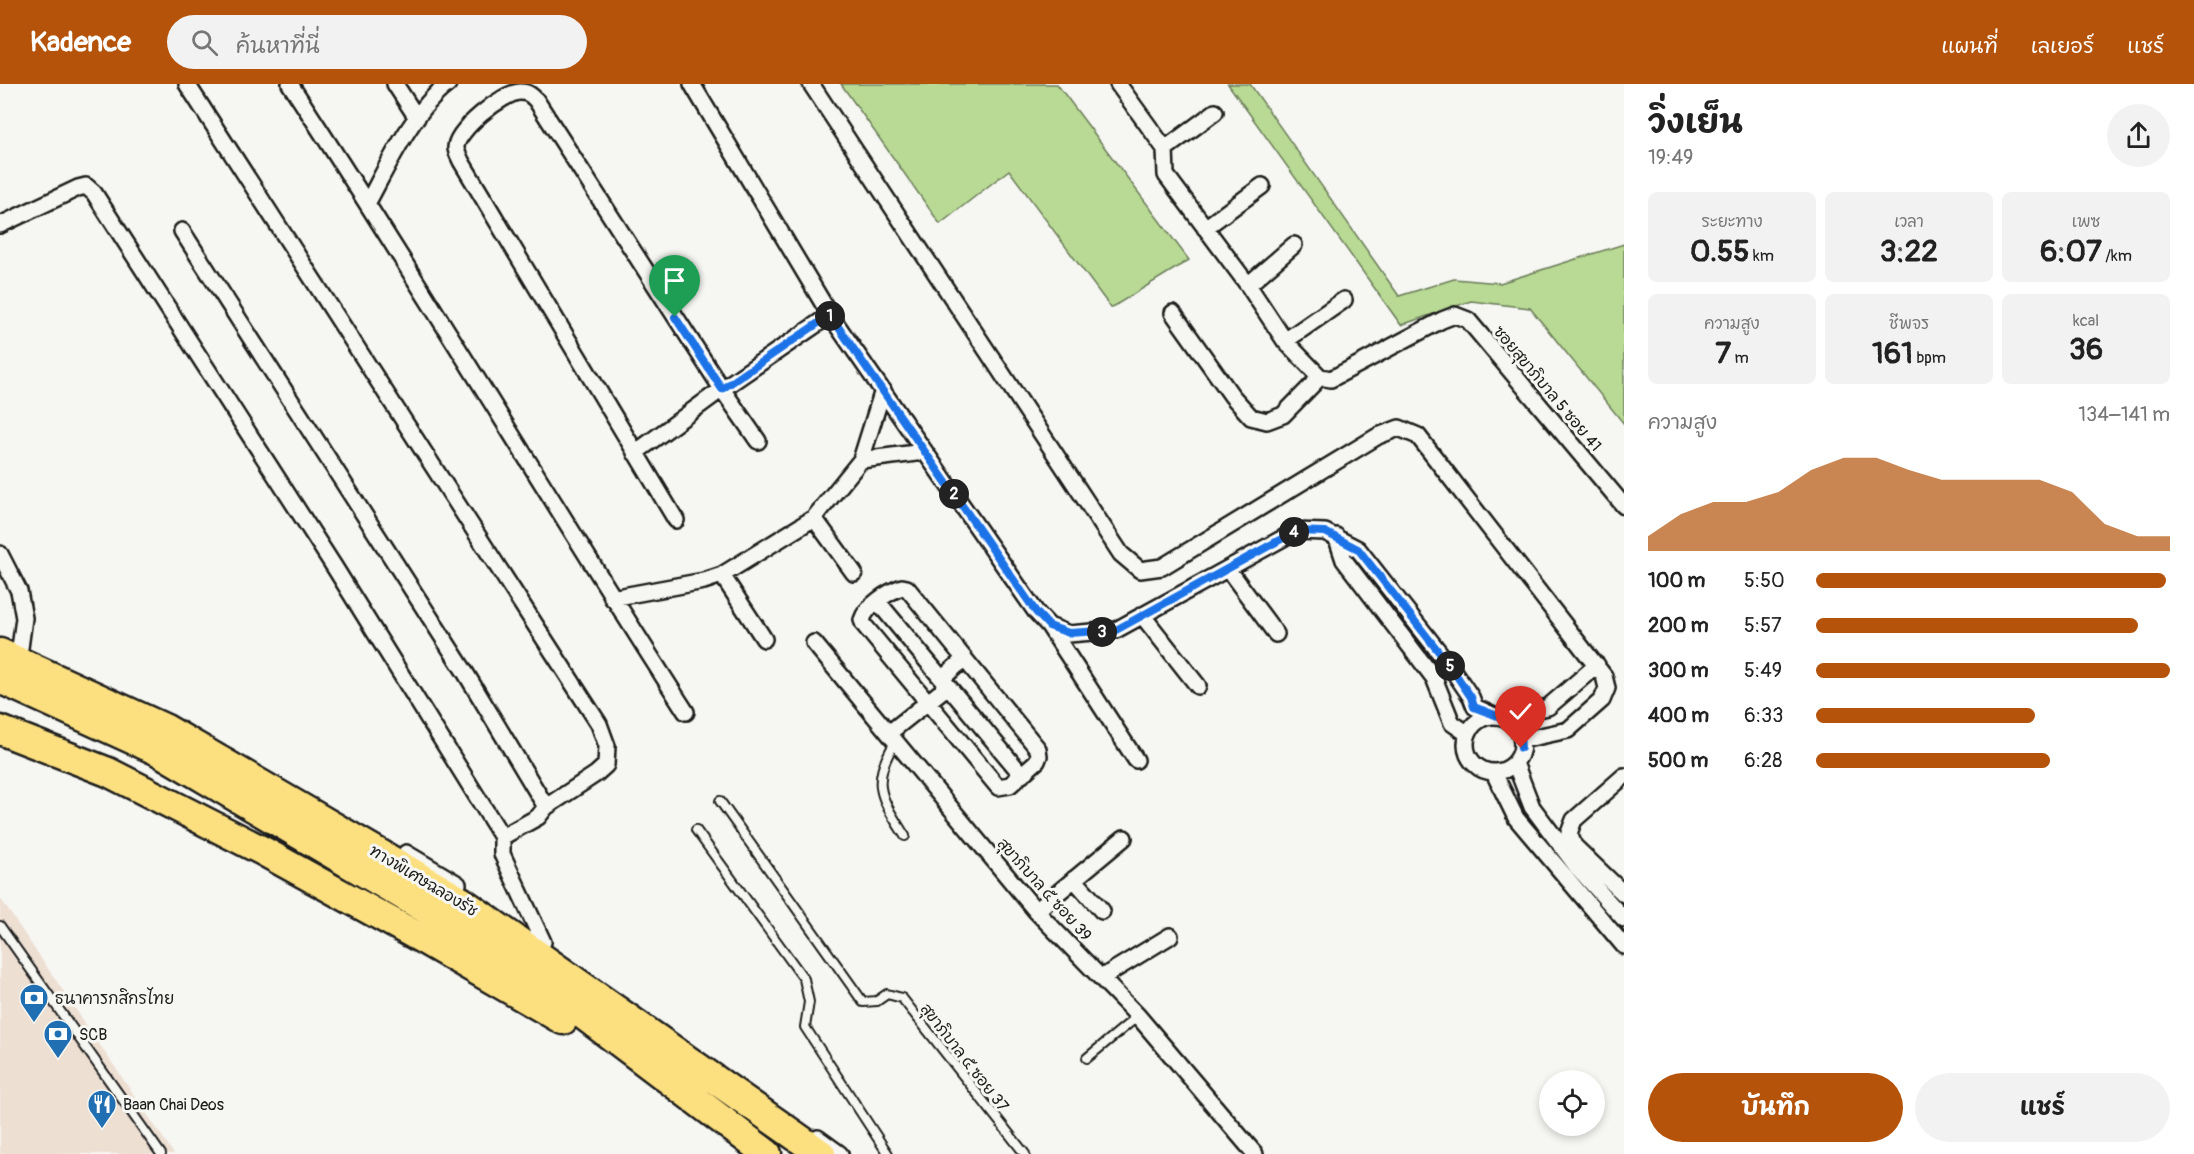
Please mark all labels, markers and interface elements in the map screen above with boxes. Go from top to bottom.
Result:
search box [167,15,587,69]
text: Kadence [30,25,131,60]
icon: search [188,26,221,59]
text: ค้นหาที่นี่ [236,32,320,60]
text: แผนที่ [1941,33,1998,60]
text: เลเยอร์ [2031,33,2094,60]
text: แชร์ [2127,33,2164,60]
text: วิ่งเย็น [1648,102,1743,143]
button: share [2107,104,2170,167]
text: 19:49 [1648,145,1693,170]
text: ระยะทาง [1701,212,1763,232]
text: เวลา [1894,212,1924,232]
text: เพซ [2072,212,2100,232]
text: 0.55 [1690,233,1750,270]
text: 3:22 [1880,233,1938,270]
text: 6:07 [2040,233,2102,270]
text: km [1750,246,1774,266]
text: /km [2102,246,2132,266]
pin [649,255,700,317]
icon: arrive [658,264,691,297]
pin: 1 [815,301,845,331]
text: 1 [827,306,833,326]
text: kcal [2073,311,2099,331]
text: ความสูง [1704,314,1760,334]
text: ชีพจร [1889,314,1929,334]
street label: ซอยสุขาภิบาล 5 ซอย 41 [1487,321,1606,457]
text: 36 [2069,331,2103,368]
text: 7 [1715,335,1731,372]
text: 161 [1872,335,1913,372]
text: m [1731,348,1749,368]
text: bpm [1913,348,1946,368]
text: 134–141 m [2078,402,2170,427]
text: ความสูง [1648,410,1717,435]
pin: 2 [939,479,969,509]
text: 2 [950,484,958,504]
pin: 4 [1279,517,1309,547]
text: 4 [1289,522,1299,542]
text: 100 m [1648,568,1705,593]
text: 5:50 [1744,568,1785,593]
text: 200 m [1648,613,1709,638]
text: 5:57 [1744,613,1782,638]
pin: 3 [1087,617,1117,647]
text: 3 [1098,622,1106,642]
pin: 5 [1435,651,1465,681]
text: 5 [1446,656,1454,676]
text: 300 m [1648,658,1709,683]
text: 5:49 [1744,658,1782,683]
pin [1495,686,1546,748]
icon: check [1504,695,1537,728]
text: 400 m [1648,703,1709,728]
text: 6:33 [1744,703,1783,728]
text: 500 m [1648,748,1708,773]
text: 6:28 [1744,748,1782,773]
street label: สุขาภิบาล ๕ ซอย 39 [991,833,1097,947]
street label: ทางพิเศษฉลองรัช [366,840,482,921]
bank icon: ธนาคารกสิกรไทย [18,982,50,1024]
place label: ธนาคารกสิกรไทย [55,987,174,1009]
street label: สุขาภิบาล ๕ ซอย 37 [914,999,1014,1117]
bank icon: SCB [42,1018,74,1060]
place label: SCB [79,1025,107,1045]
map controls [1539,1070,1605,1136]
button: locate [1539,1070,1605,1136]
button: บันทึก [1648,1073,1903,1142]
button: แชร์ [1915,1073,2170,1142]
restaurant icon: Baan Chai Deos [86,1088,118,1130]
place label: Baan Chai Deos [123,1095,224,1115]

